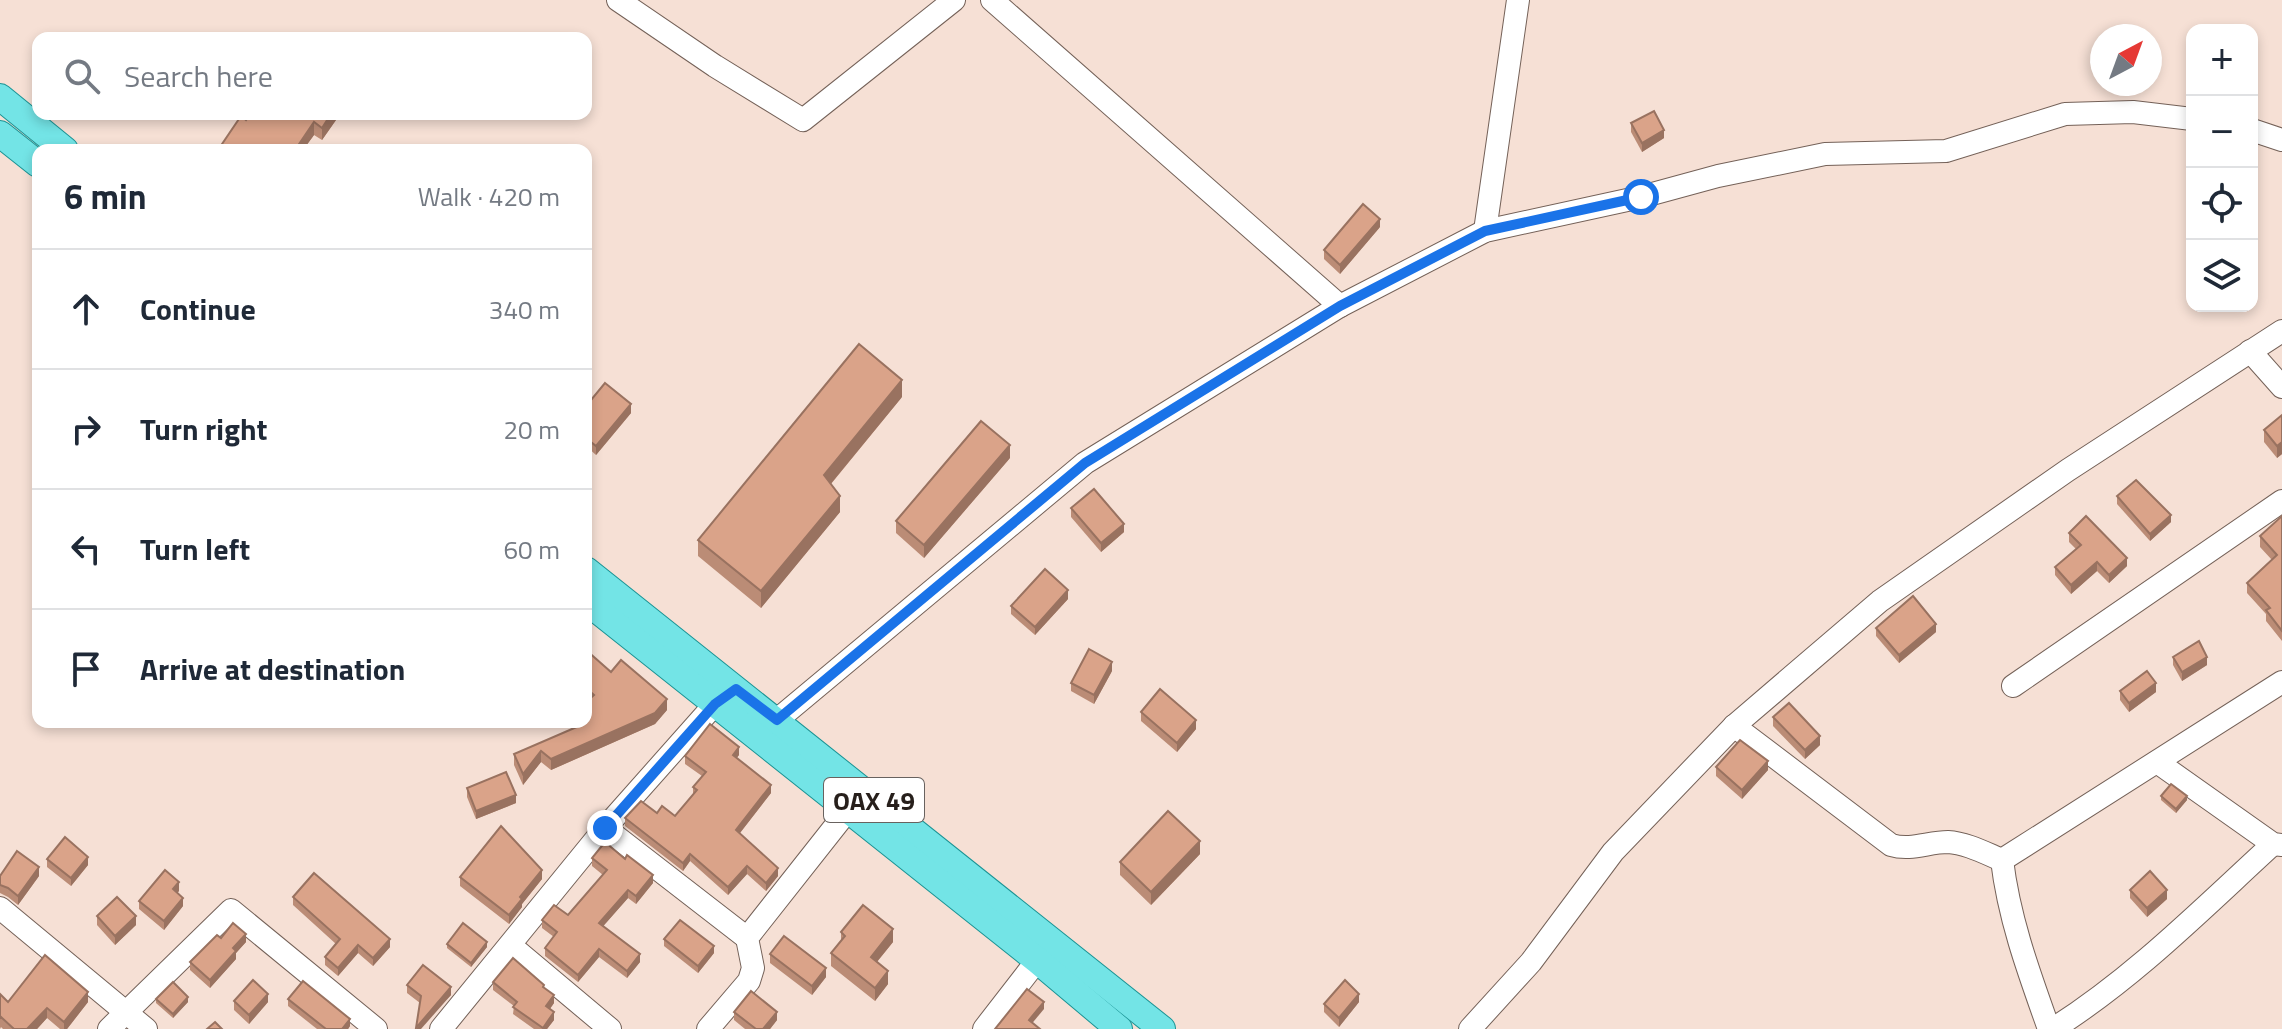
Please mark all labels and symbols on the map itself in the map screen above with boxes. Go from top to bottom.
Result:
north arrow [2090,24,2162,96]
route start [1623,179,1659,215]
road number: OAX 49 [824,778,924,822]
route end [587,810,623,846]

